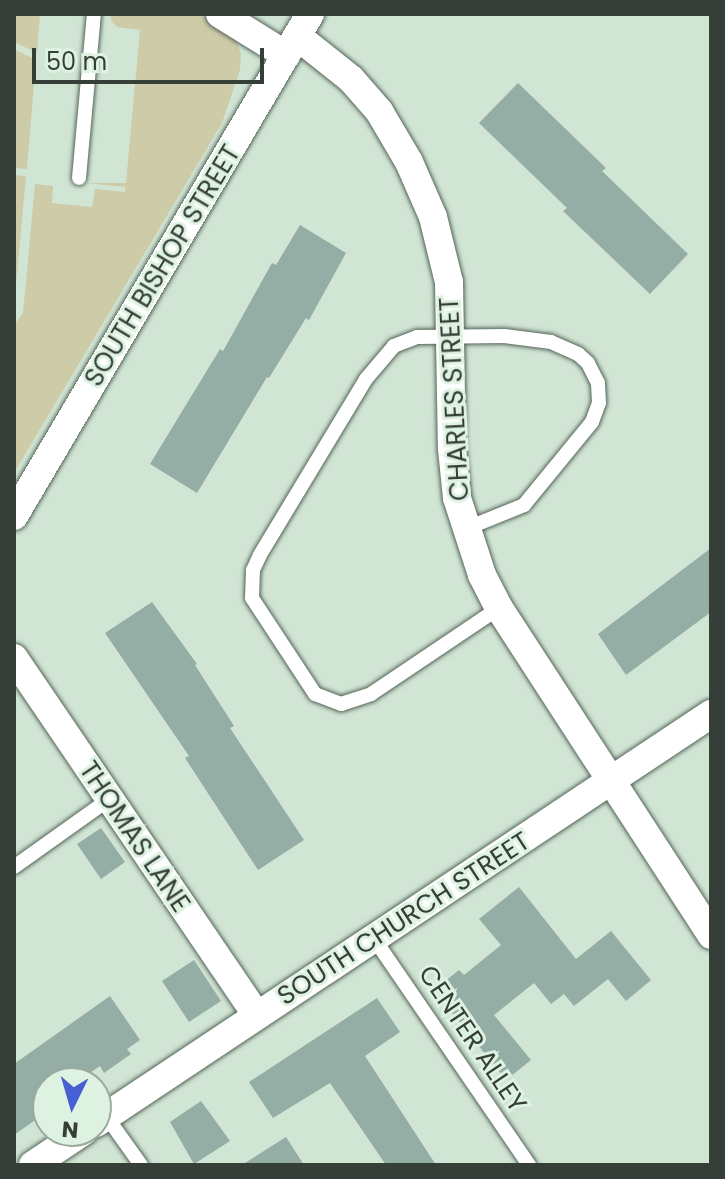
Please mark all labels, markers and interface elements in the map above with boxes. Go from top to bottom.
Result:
scale bar [36,32,268,82]
text: 50 m [46,45,107,78]
street label: SOUTH BISHOP STREET [79,140,247,392]
street label: CHARLES STREET [434,296,476,502]
street label: THOMAS LANE [72,756,196,918]
street label: SOUTH CHURCH STREET [272,826,536,1012]
street label: CENTER ALLEY [411,960,533,1118]
north arrow [32,1067,112,1147]
text: N [60,1113,80,1146]

